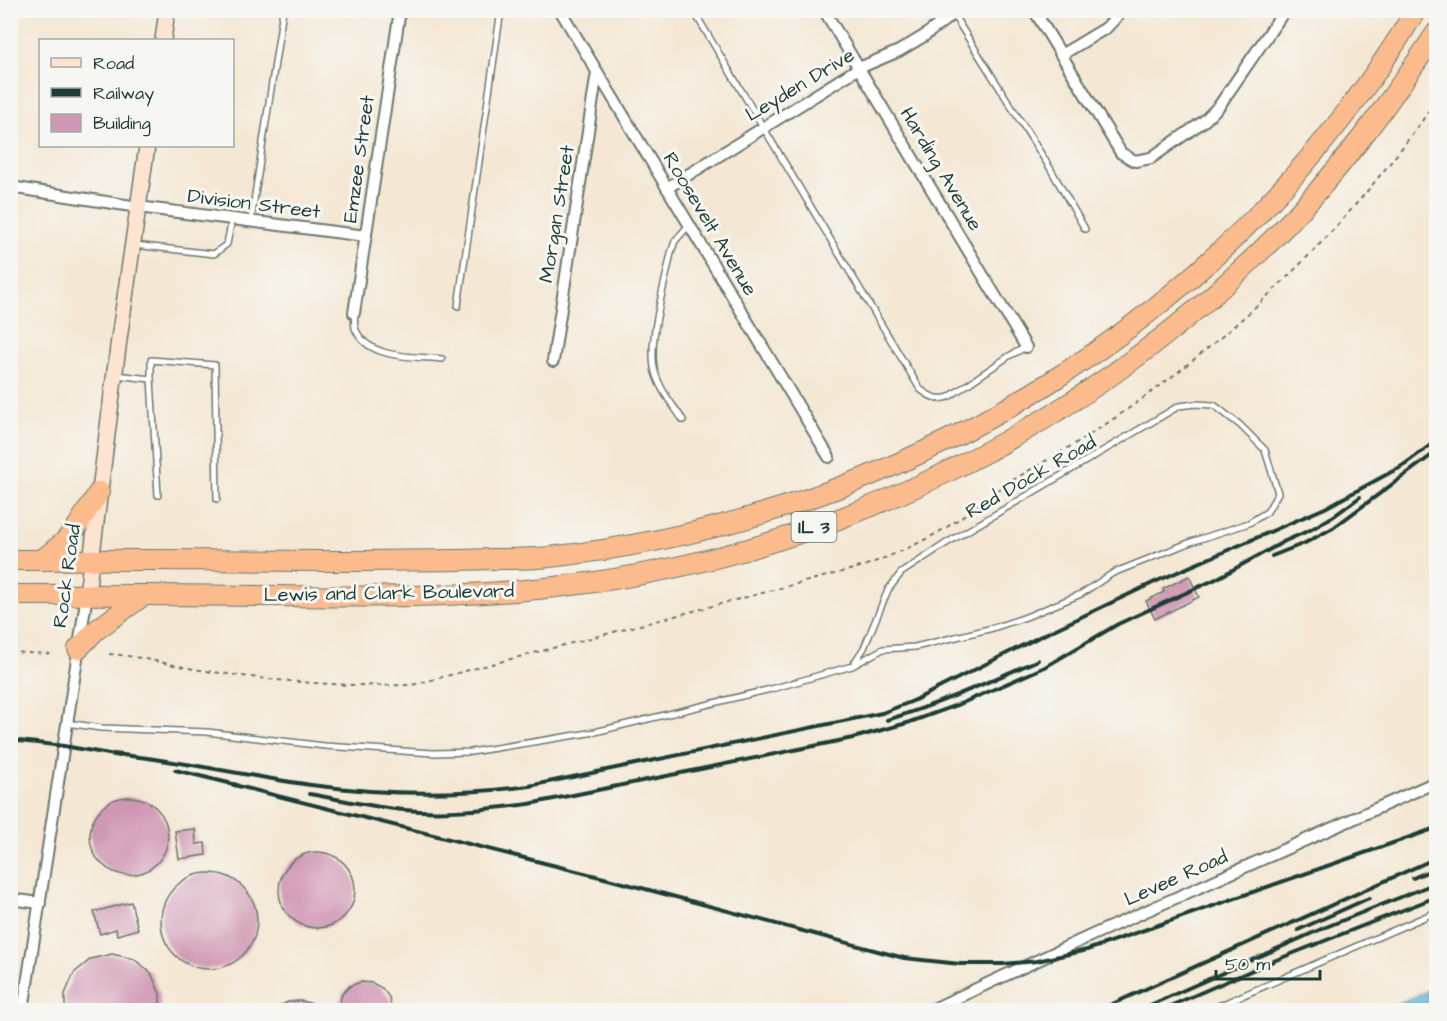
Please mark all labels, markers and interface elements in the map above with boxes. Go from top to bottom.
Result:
legend [39,39,234,147]
street label: Leyden Drive [740,41,861,130]
text: Road [93,51,134,76]
text: Railway [93,81,154,107]
street label: Emzee Street [336,93,382,225]
street label: Harding Avenue [892,102,989,237]
text: Building [93,111,151,137]
street label: Morgan Street [532,143,583,285]
street label: Roosevelt Avenue [656,147,764,301]
street label: Division Street [186,182,322,226]
street label: Red Dock Road [961,428,1101,526]
road number: IL 3 [792,512,836,542]
street label: Rock Road [46,522,88,630]
street label: Lewis and Clark Boulevard [263,577,515,609]
street label: Levee Road [1120,843,1232,913]
scale bar [1216,943,1320,981]
text: 50 m [1225,952,1270,977]

